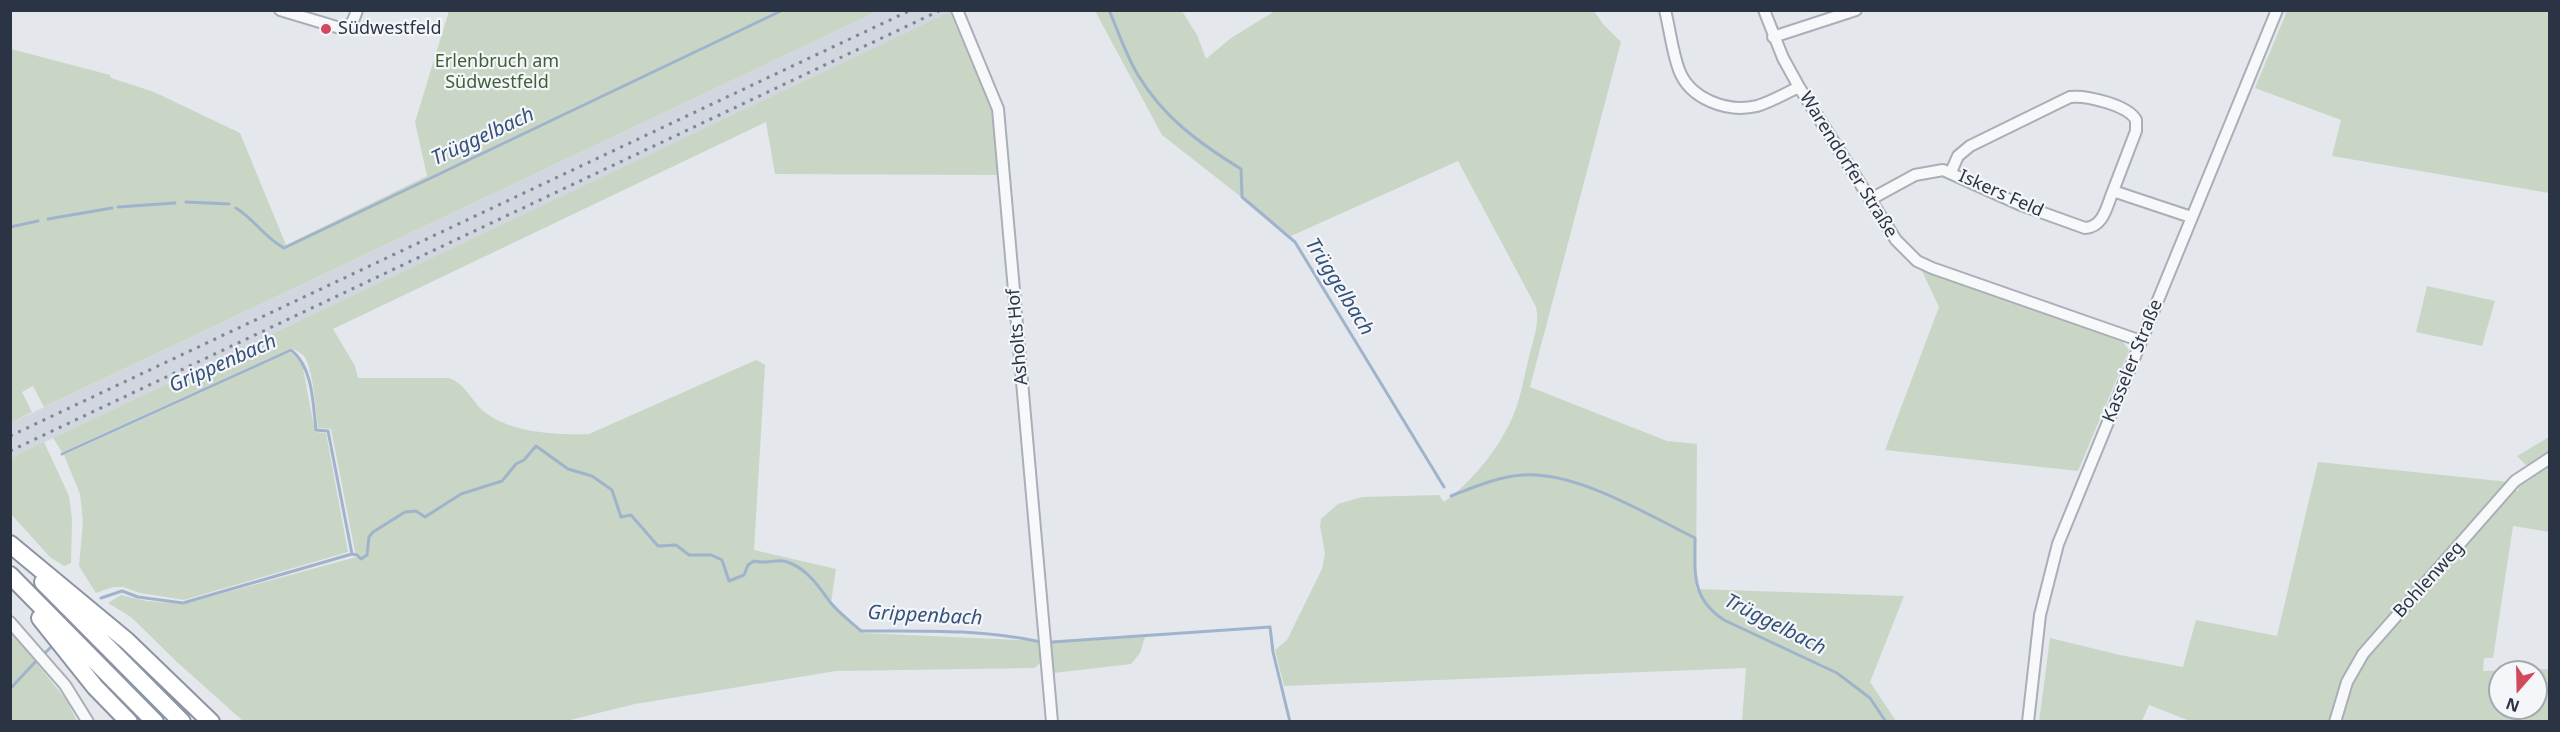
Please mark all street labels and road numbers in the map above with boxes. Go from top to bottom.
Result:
street label: Warendorfer Straße [1794,88,1902,242]
street label: Iskers Feld [1955,166,2047,222]
street label: Asholts Hof [1003,288,1033,386]
street label: Kasseler Straße [2099,296,2167,426]
street label: Bohlenweg [2389,537,2469,623]

